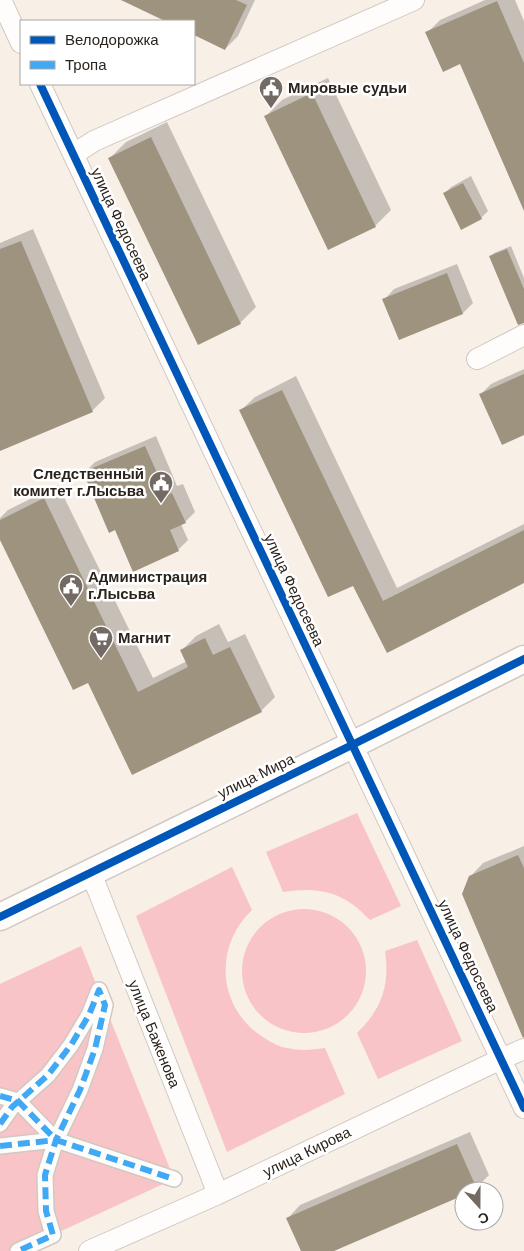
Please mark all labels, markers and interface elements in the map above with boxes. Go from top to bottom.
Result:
legend [20,20,195,85]
text: Велодорожка [65,31,159,48]
text: Тропа [65,56,107,73]
public building icon: Мировые судьи [258,75,284,109]
place label: Мировые судьи [288,79,407,96]
street label: улица Федосеева [88,165,155,283]
place label: Следственный комитет г.Лысьва [13,465,145,499]
public building icon: Следственный комитет г.Лысьва [148,470,174,504]
street label: улица Федосеева [261,531,328,649]
place label: Администрация г.Лысьва [88,568,207,602]
public building icon: Администрация г.Лысьва [58,573,84,607]
supermarket icon: Магнит [88,625,114,659]
place label: Магнит [118,629,171,646]
street label: улица Мира [215,749,297,801]
street label: улица Федосеева [435,897,502,1015]
street label: улица Баженова [125,977,184,1091]
street label: улица Кирова [260,1123,354,1180]
north arrow [454,1181,504,1231]
text: С [476,1209,491,1227]

